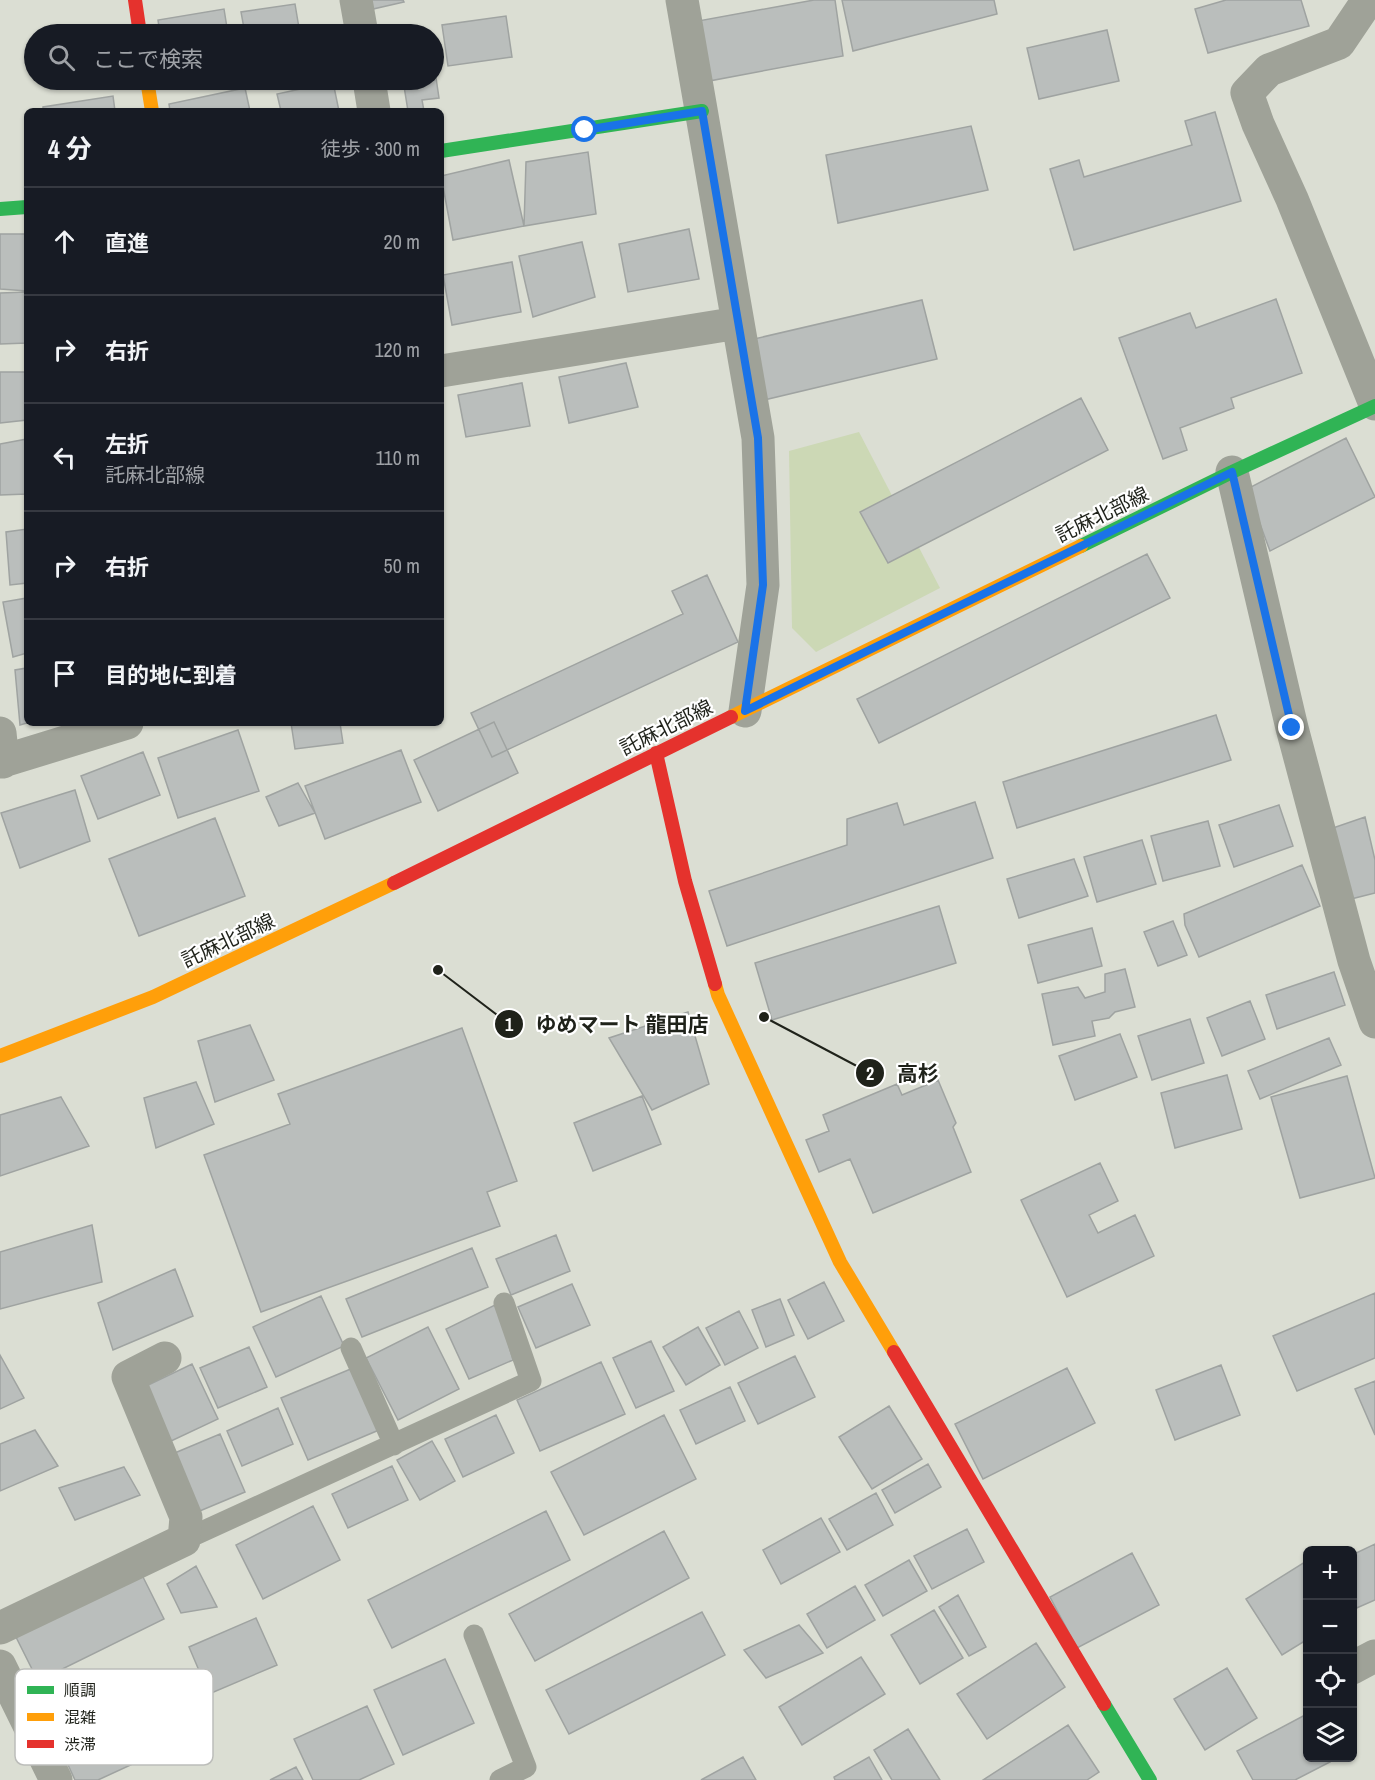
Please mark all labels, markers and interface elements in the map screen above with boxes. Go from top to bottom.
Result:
search box [24,24,444,90]
icon: search [45,41,78,74]
text: ここで検索 [93,44,203,74]
route start [571,116,597,142]
text: 4 分 [48,131,92,166]
text: 徒歩 · 300 m [321,135,420,162]
icon: ahead [48,225,81,258]
text: 直進 [105,228,149,258]
text: 20 m [384,228,420,255]
icon: right [48,333,81,366]
text: 右折 [105,336,149,366]
text: 120 m [374,336,420,363]
text: 左折 [105,429,149,459]
icon: left [48,441,81,474]
text: 110 m [376,444,420,471]
text: 託麻北部線 [105,461,205,488]
street label: 託麻北部線 [1051,480,1153,548]
icon: right [48,549,81,582]
text: 右折 [105,552,149,582]
text: 50 m [384,552,420,579]
icon: arrive [48,657,81,690]
text: 目的地に到着 [105,660,237,690]
street label: 託麻北部線 [615,693,717,761]
route end [1278,714,1304,740]
street label: 託麻北部線 [177,907,279,973]
callout: ゆめマート 龍田店 [494,1005,721,1044]
text: ゆめマート 龍田店 [536,1010,708,1039]
text: 1 [505,1012,514,1037]
callout: 高杉 [855,1054,951,1093]
text: 高杉 [897,1059,939,1088]
text: 2 [866,1061,874,1086]
map controls [1303,1546,1357,1762]
button: + [1303,1546,1357,1600]
button: − [1303,1600,1357,1654]
button: locate [1303,1654,1357,1708]
legend [15,1669,213,1765]
text: 順調 [64,1679,96,1701]
text: 混雑 [64,1706,96,1728]
button: layers [1303,1708,1357,1762]
text: 渋滞 [64,1733,96,1755]

